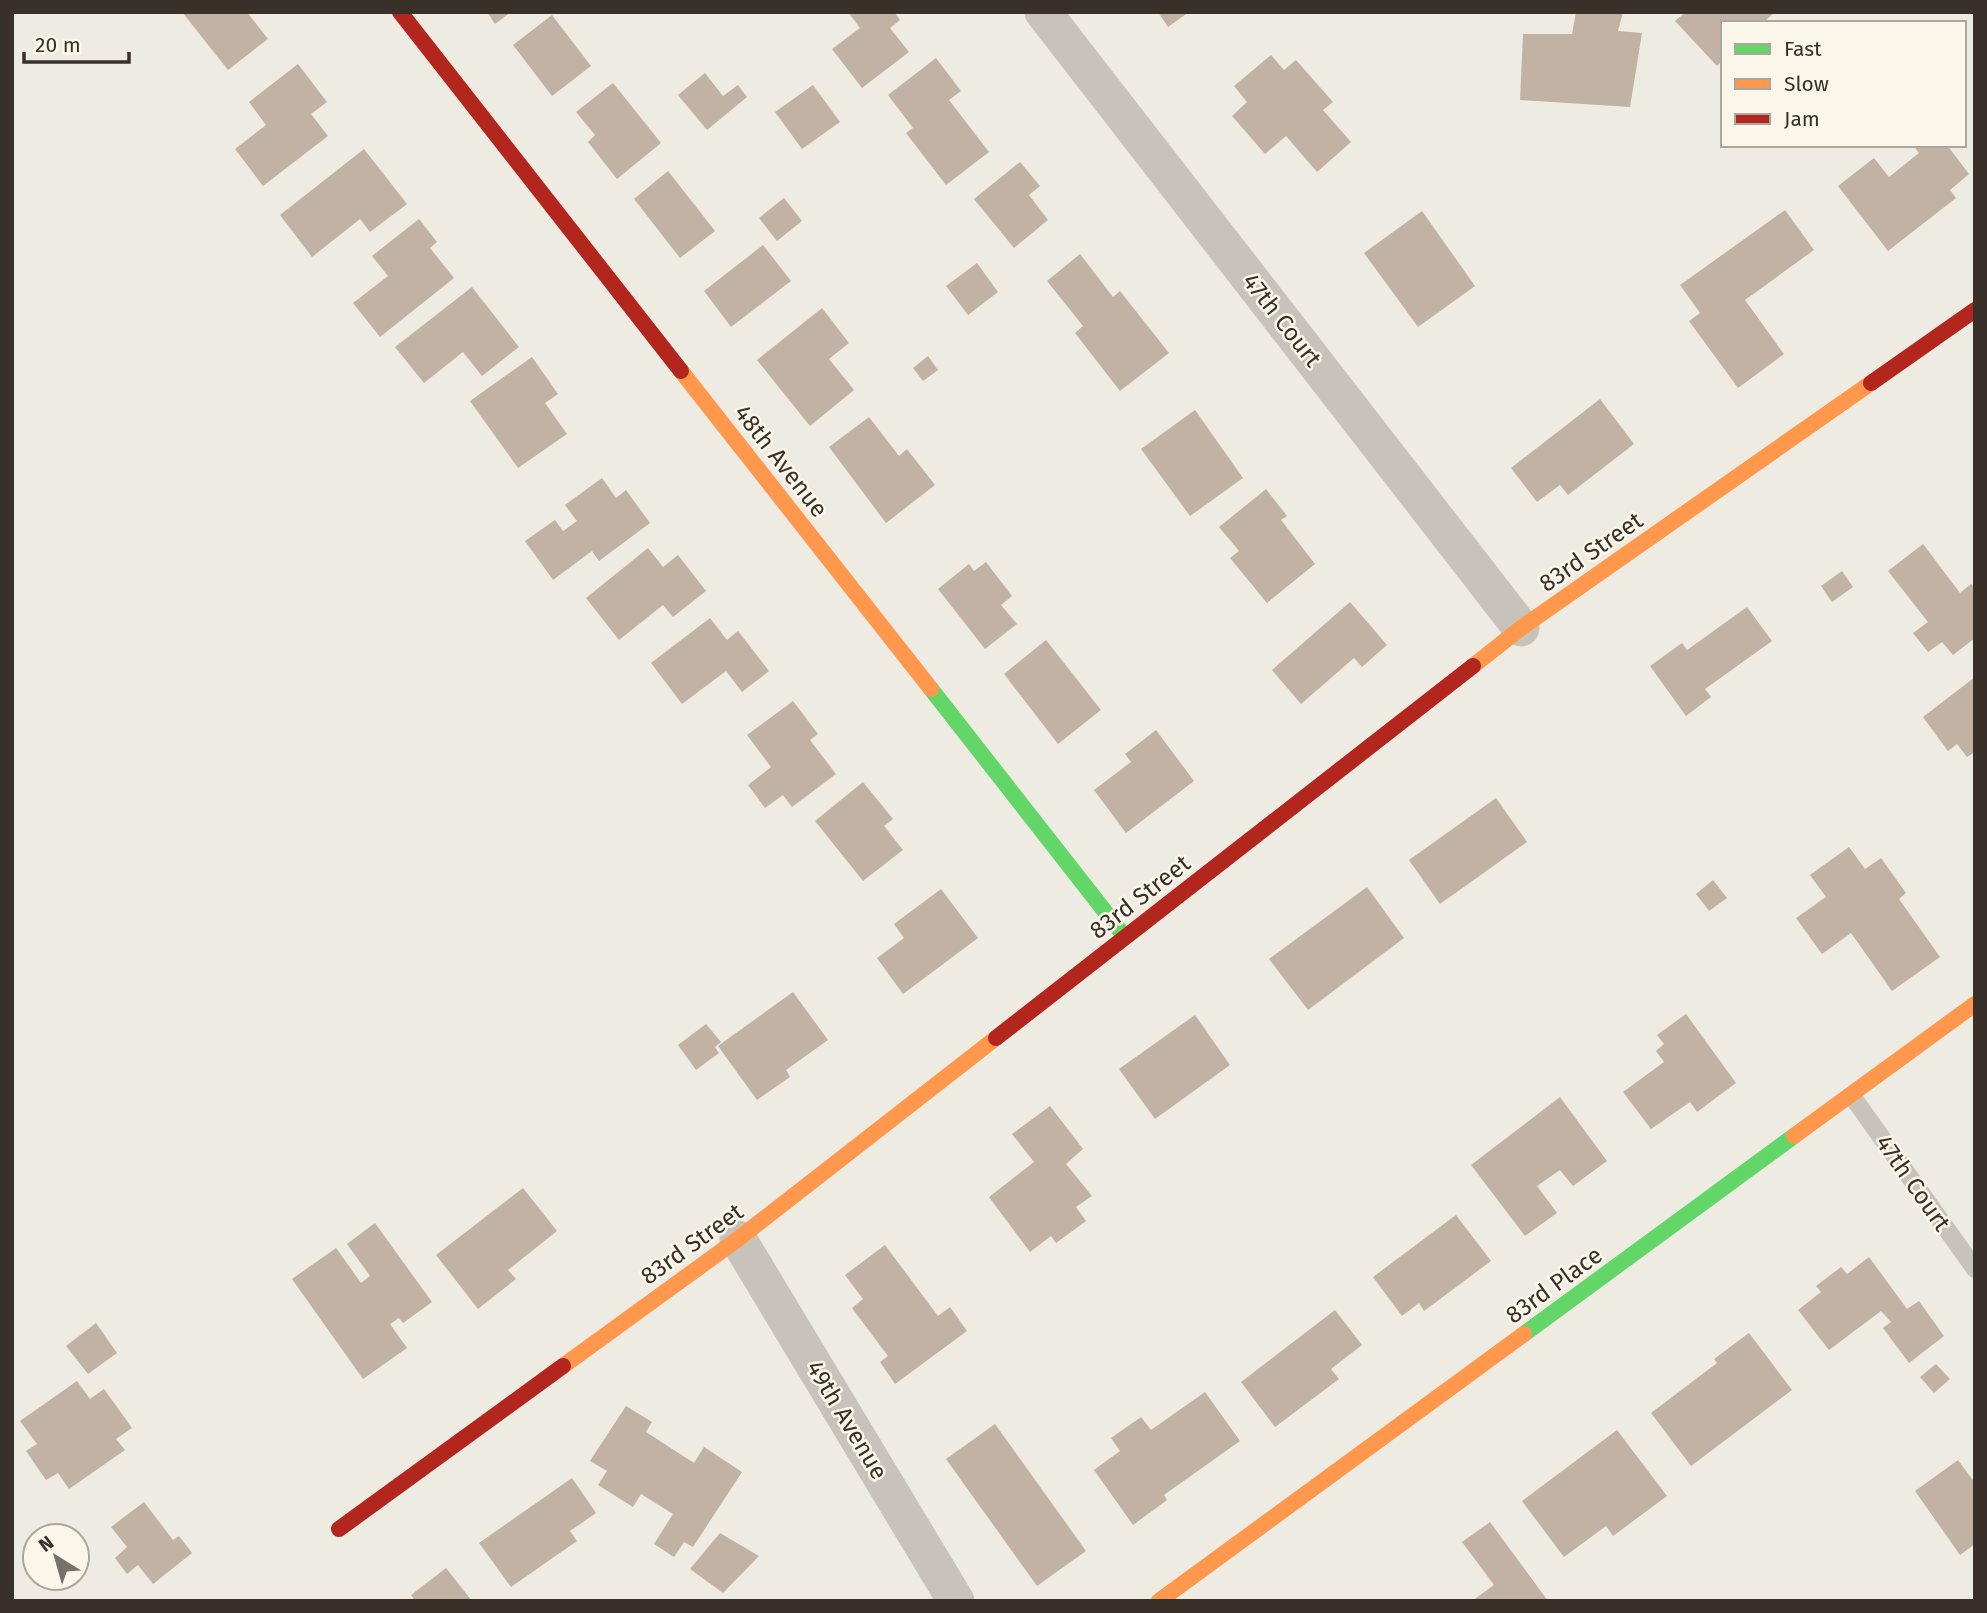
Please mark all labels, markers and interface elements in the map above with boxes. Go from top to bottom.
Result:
scale bar [24,21,130,65]
legend [1721,21,1966,147]
text: 20 m [35,32,81,58]
text: Fast [1784,36,1822,62]
text: Slow [1784,71,1829,97]
text: Jam [1784,106,1820,132]
street label: 47th Court [1237,268,1327,373]
street label: 48th Avenue [728,399,834,523]
street label: 83rd Street [1534,506,1648,598]
street label: 83rd Street [1084,849,1196,945]
street label: 47th Court [1870,1130,1956,1237]
street label: 83rd Street [635,1197,749,1290]
street label: 83rd Place [1500,1241,1608,1329]
street label: 49th Avenue [801,1356,893,1484]
north arrow [21,1522,91,1592]
text: N [34,1531,58,1557]

